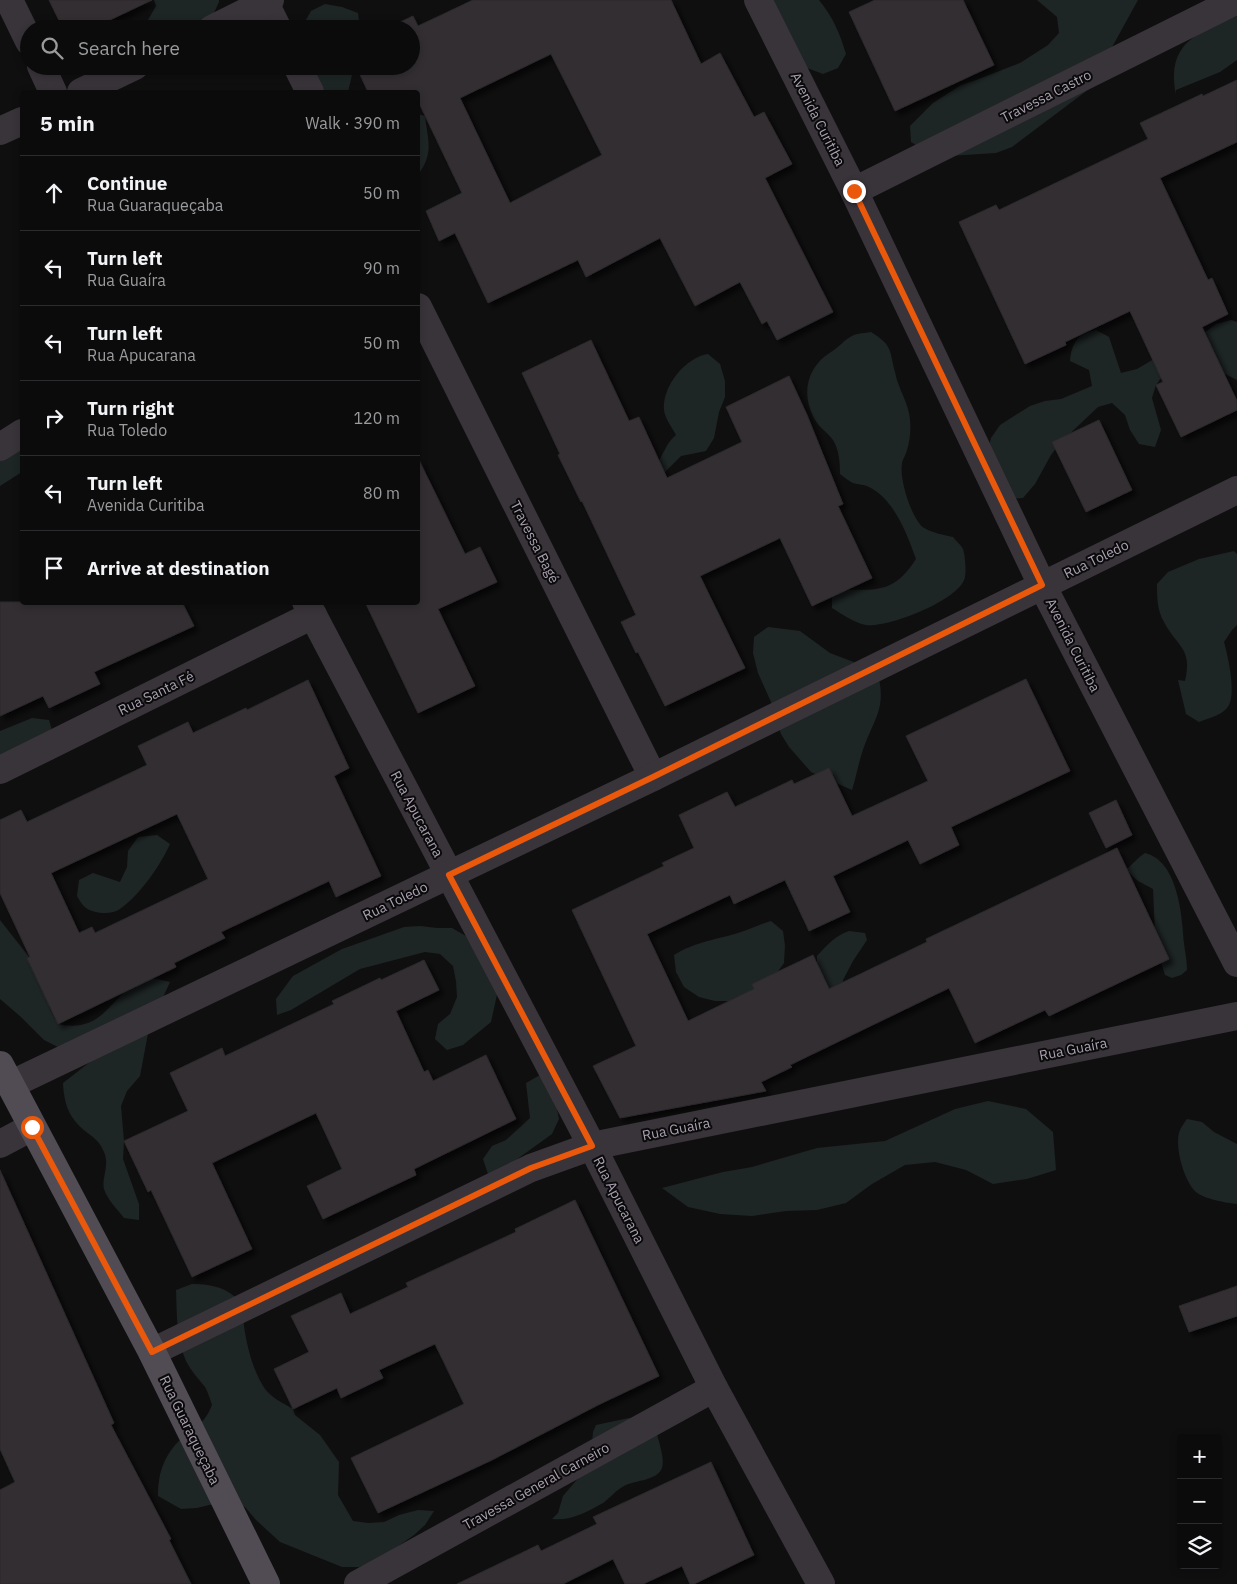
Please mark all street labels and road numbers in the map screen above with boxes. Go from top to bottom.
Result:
street label: Travessa Castro [998,65,1094,127]
street label: Avenida Curitiba [787,69,850,169]
street label: Travessa Bagé [506,498,564,587]
street label: Rua Toledo [1061,535,1132,582]
street label: Avenida Curitiba [1042,595,1105,695]
street label: Rua Santa Fé [115,667,197,719]
street label: Rua Apucarana [387,768,448,861]
street label: Rua Toledo [360,877,431,924]
street label: Rua Guaíra [1037,1033,1109,1064]
street label: Rua Guaíra [640,1113,712,1144]
street label: Rua Apucarana [589,1153,649,1247]
street label: Rua Guaraqueçaba [156,1372,224,1488]
street label: Travessa General Carneiro [460,1438,613,1534]

